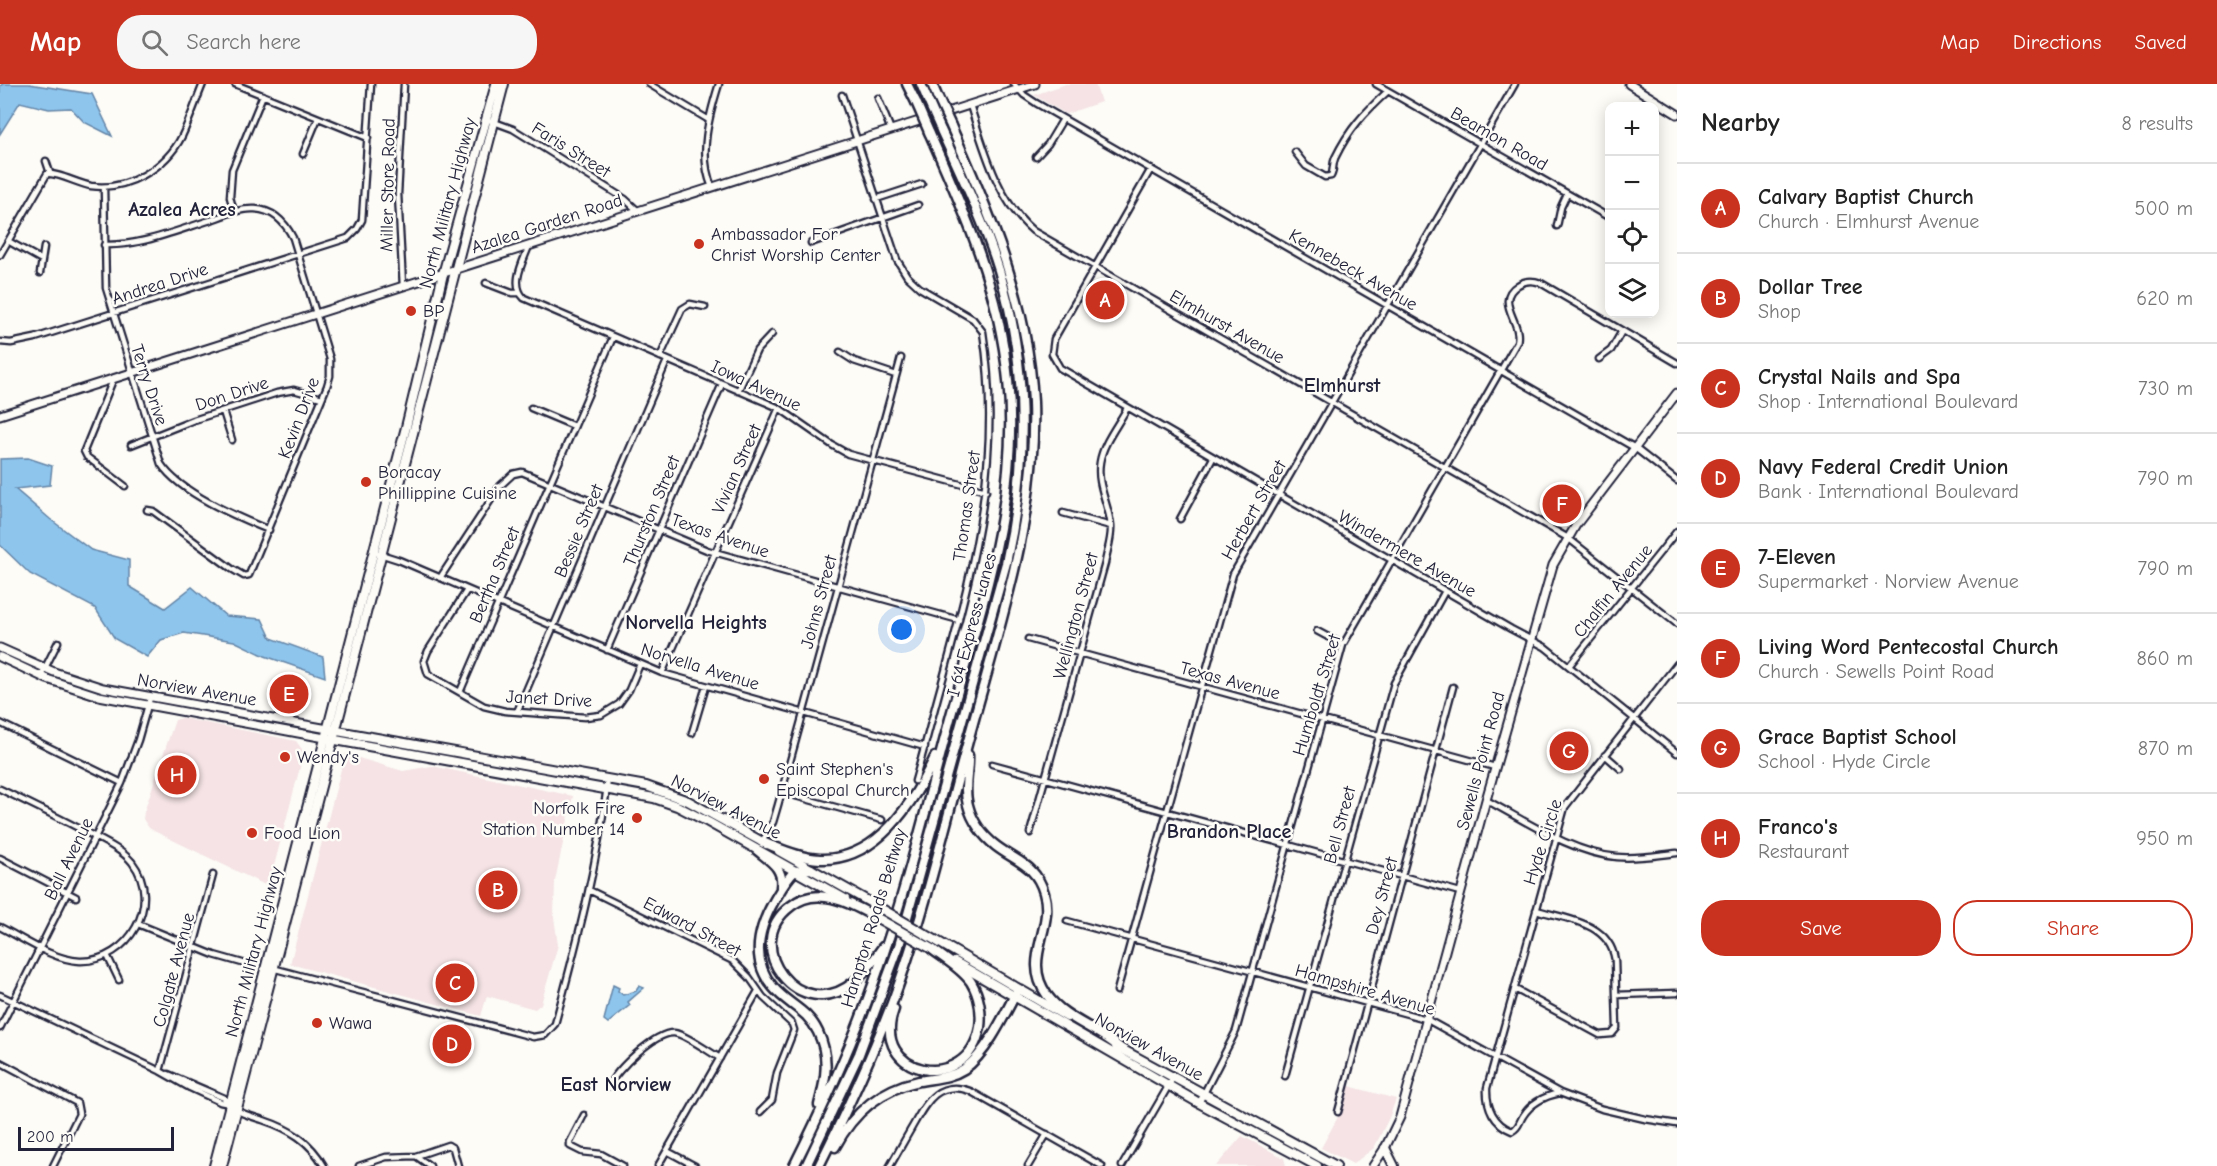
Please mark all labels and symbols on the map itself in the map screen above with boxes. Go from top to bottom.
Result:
street label: Beamon Road [1447,103,1551,175]
street label: North Military Highway [415,115,481,291]
street label: Miller Store Road [376,118,400,252]
street label: Faris Street [528,118,615,183]
street label: Azalea Garden Road [469,190,625,258]
district label: Azalea Acres [128,198,236,221]
place label: Ambassador For Christ Worship Center [711,224,882,266]
street label: Kennebeck Avenue [1285,225,1421,315]
marker: Ambassador For Christ Worship Center [692,237,706,251]
street label: Andrea Drive [109,259,211,309]
pin: A [1086,278,1124,322]
street label: Elmhurst Avenue [1166,286,1288,368]
place label: BP [423,301,444,322]
marker: BP [404,304,418,318]
street label: Terry Drive [126,342,172,428]
street label: Iowa Avenue [708,356,804,416]
street label: Don Drive [193,372,271,416]
street label: Kevin Drive [274,374,324,462]
district label: Elmhurst [1304,374,1381,397]
street label: Vivian Street [708,420,766,517]
street label: Thomas Street [949,449,985,563]
street label: Thurston Street [619,452,685,569]
street label: Herbert Street [1217,456,1291,563]
place label: Boracay Phillippine Cuisine [378,462,517,504]
marker: Boracay Phillippine Cuisine [359,475,373,489]
street label: Bessie Street [550,480,608,581]
pin: F [1542,482,1582,526]
street label: Windermere Avenue [1334,506,1480,602]
street label: Texas Avenue [668,509,772,563]
street label: Bertha Street [465,523,525,626]
street label: Chalfin Avenue [1569,540,1657,642]
street label: Wellington Street [1049,550,1103,682]
street label: I 64 Express Lanes [943,551,1001,699]
street label: Johns Street [796,552,842,651]
district label: Norvella Heights [625,611,767,634]
your location [887,615,916,644]
street label: Humboldt Street [1289,631,1346,758]
street label: Norvella Avenue [638,639,762,695]
street label: Texas Avenue [1178,658,1282,704]
street label: Norview Avenue [136,669,258,711]
pin: E [270,672,308,716]
street label: Janet Drive [505,686,593,712]
street label: Sewells Point Road [1452,689,1510,833]
pin: G [1550,728,1588,774]
place label: Wendy's [297,747,359,768]
marker: Wendy's [278,750,292,764]
pin: H [158,752,196,798]
place label: Saint Stephen's Episcopal Church [776,759,910,801]
street label: Norview Avenue [667,770,785,844]
marker: Saint Stephen's Episcopal Church [757,772,771,786]
street label: Bell Street [1320,783,1361,866]
street label: Hyde Circle [1519,797,1567,887]
place label: Norfolk Fire Station Number 14 [483,798,625,840]
marker: Norfolk Fire Station Number 14 [630,811,644,825]
street label: Ball Avenue [40,814,98,904]
district label: Brandon Place [1167,820,1291,843]
place label: Food Lion [264,823,341,844]
street label: Hampton Roads Beltway [837,825,912,1010]
marker: Food Lion [245,826,259,840]
street label: Dey Street [1362,854,1403,937]
street label: North Military Highway [221,864,287,1040]
pin: B [478,868,518,912]
street label: Edward Street [640,893,745,962]
street label: Colgate Avenue [149,910,199,1030]
pin: C [436,960,474,1006]
street label: Hampshire Avenue [1293,960,1437,1020]
street label: Norview Avenue [1091,1009,1207,1085]
place label: Wawa [329,1013,372,1034]
marker: Wawa [310,1016,324,1030]
pin: D [432,1022,472,1066]
district label: East Norview [560,1073,672,1096]
scale bar [18,1124,174,1152]

